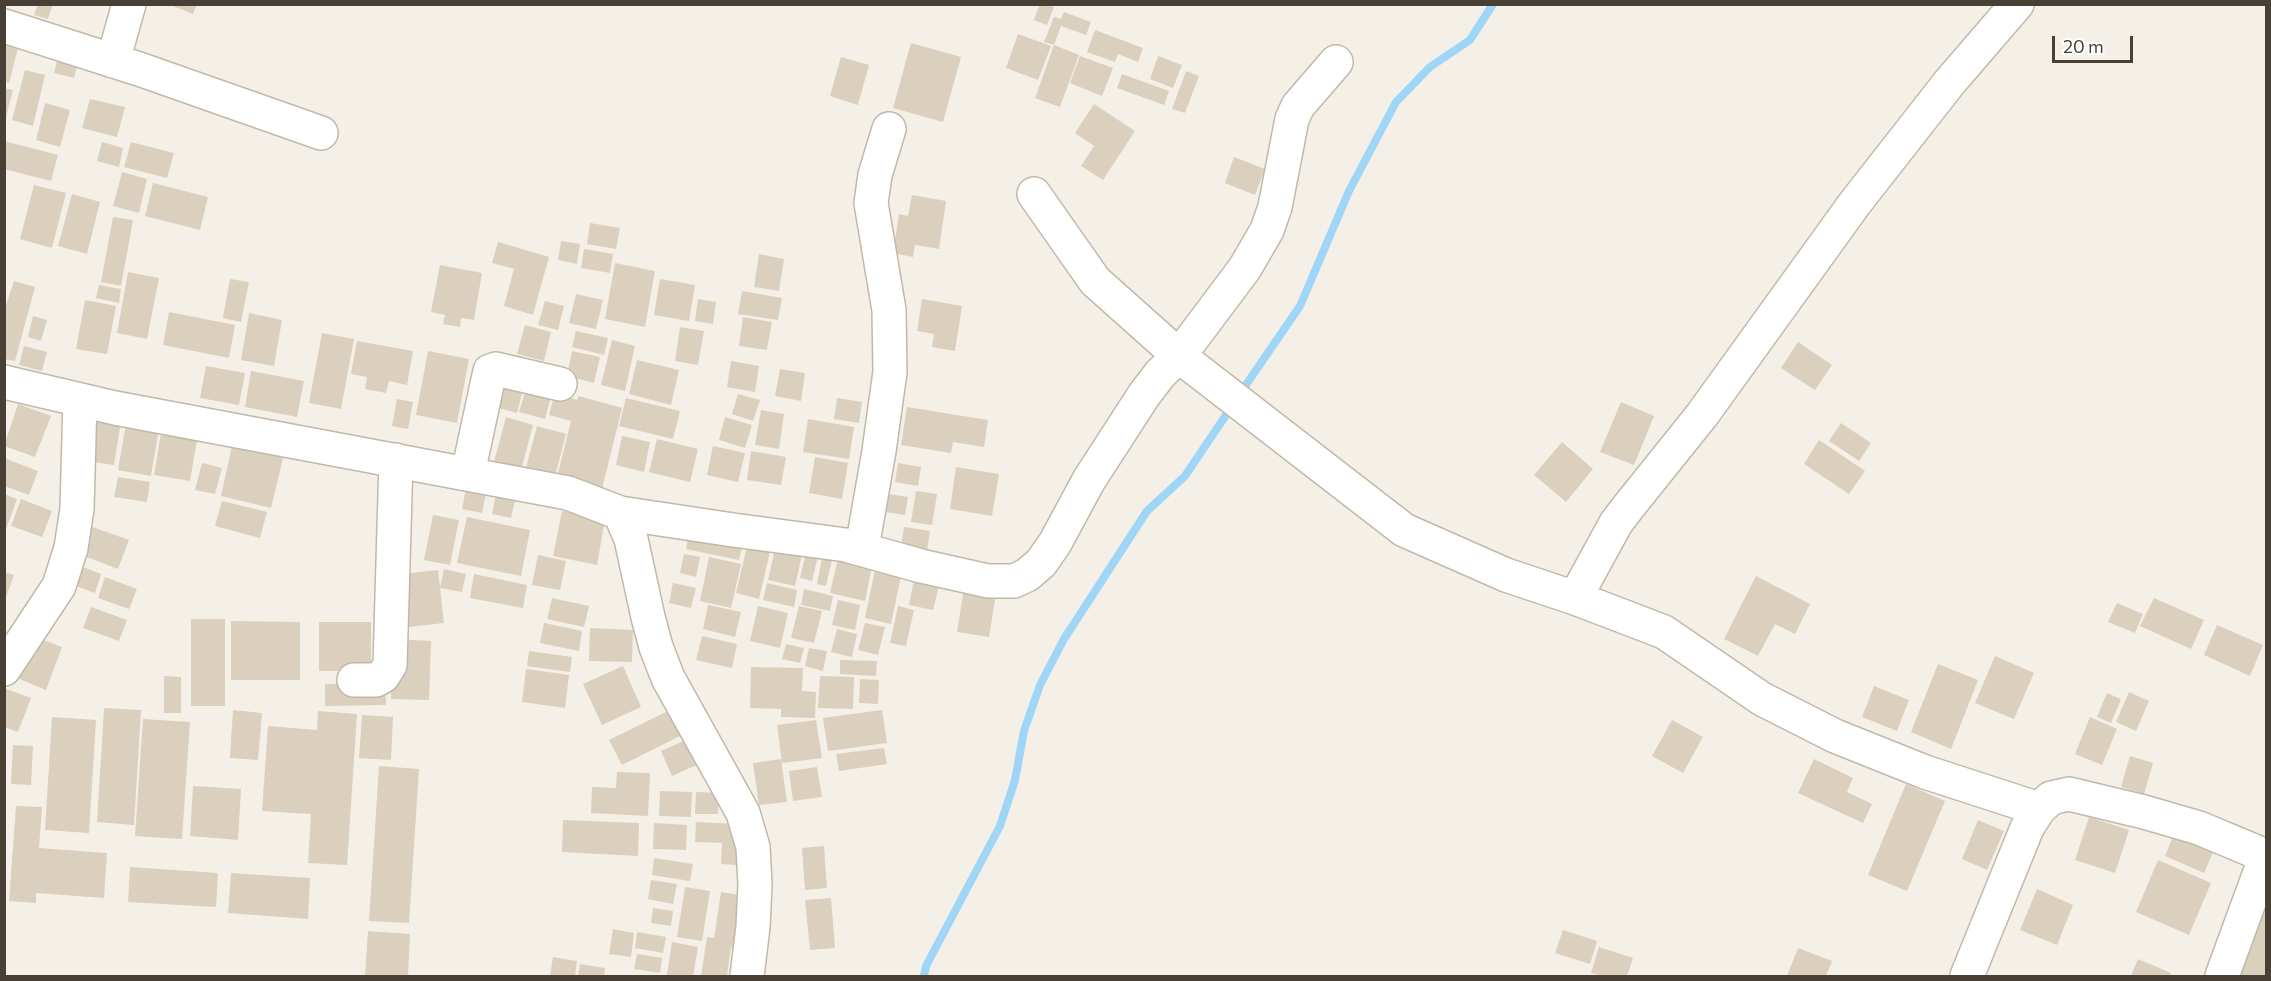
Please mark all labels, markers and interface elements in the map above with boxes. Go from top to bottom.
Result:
scale bar [2055,24,2136,62]
text: 20 m [2063,35,2104,57]

